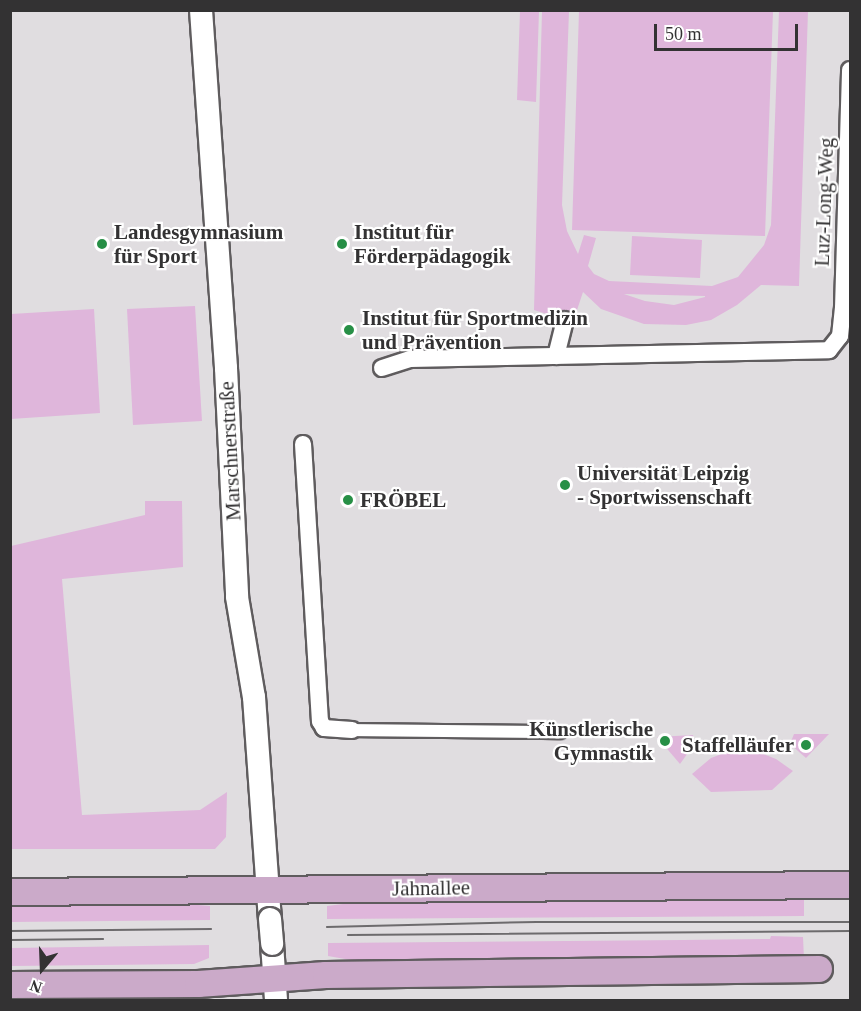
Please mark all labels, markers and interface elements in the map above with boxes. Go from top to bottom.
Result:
scale bar [657,12,801,50]
text: 50 m [665,24,702,44]
street label: Luz-Long-Weg [809,137,839,267]
place label: Landesgymnasium für Sport [114,219,283,269]
place label: Institut für Förderpädagogik [354,219,510,269]
marker: Landesgymnasium für Sport [95,237,109,251]
marker: Institut für Förderpädagogik [335,237,349,251]
place label: Institut für Sportmedizin und Prävention [362,305,588,355]
marker: Institut für Sportmedizin und Prävention [340,321,358,339]
street label: Marschnerstraße [214,380,246,522]
place label: Universität Leipzig - Sportwissenschaft [577,460,751,510]
marker: Universität Leipzig - Sportwissenschaft [558,478,572,492]
place label: FRÖBEL [360,487,446,513]
marker: FRÖBEL [341,493,355,507]
place label: Künstlerische Gymnastik [529,716,653,766]
place label: Staffelläufer [682,732,794,758]
marker: Künstlerische Gymnastik [658,734,672,748]
marker: Staffelläufer [799,738,813,752]
street label: Jahnallee [392,875,470,901]
north arrow [12,939,72,999]
text: N [28,977,44,996]

